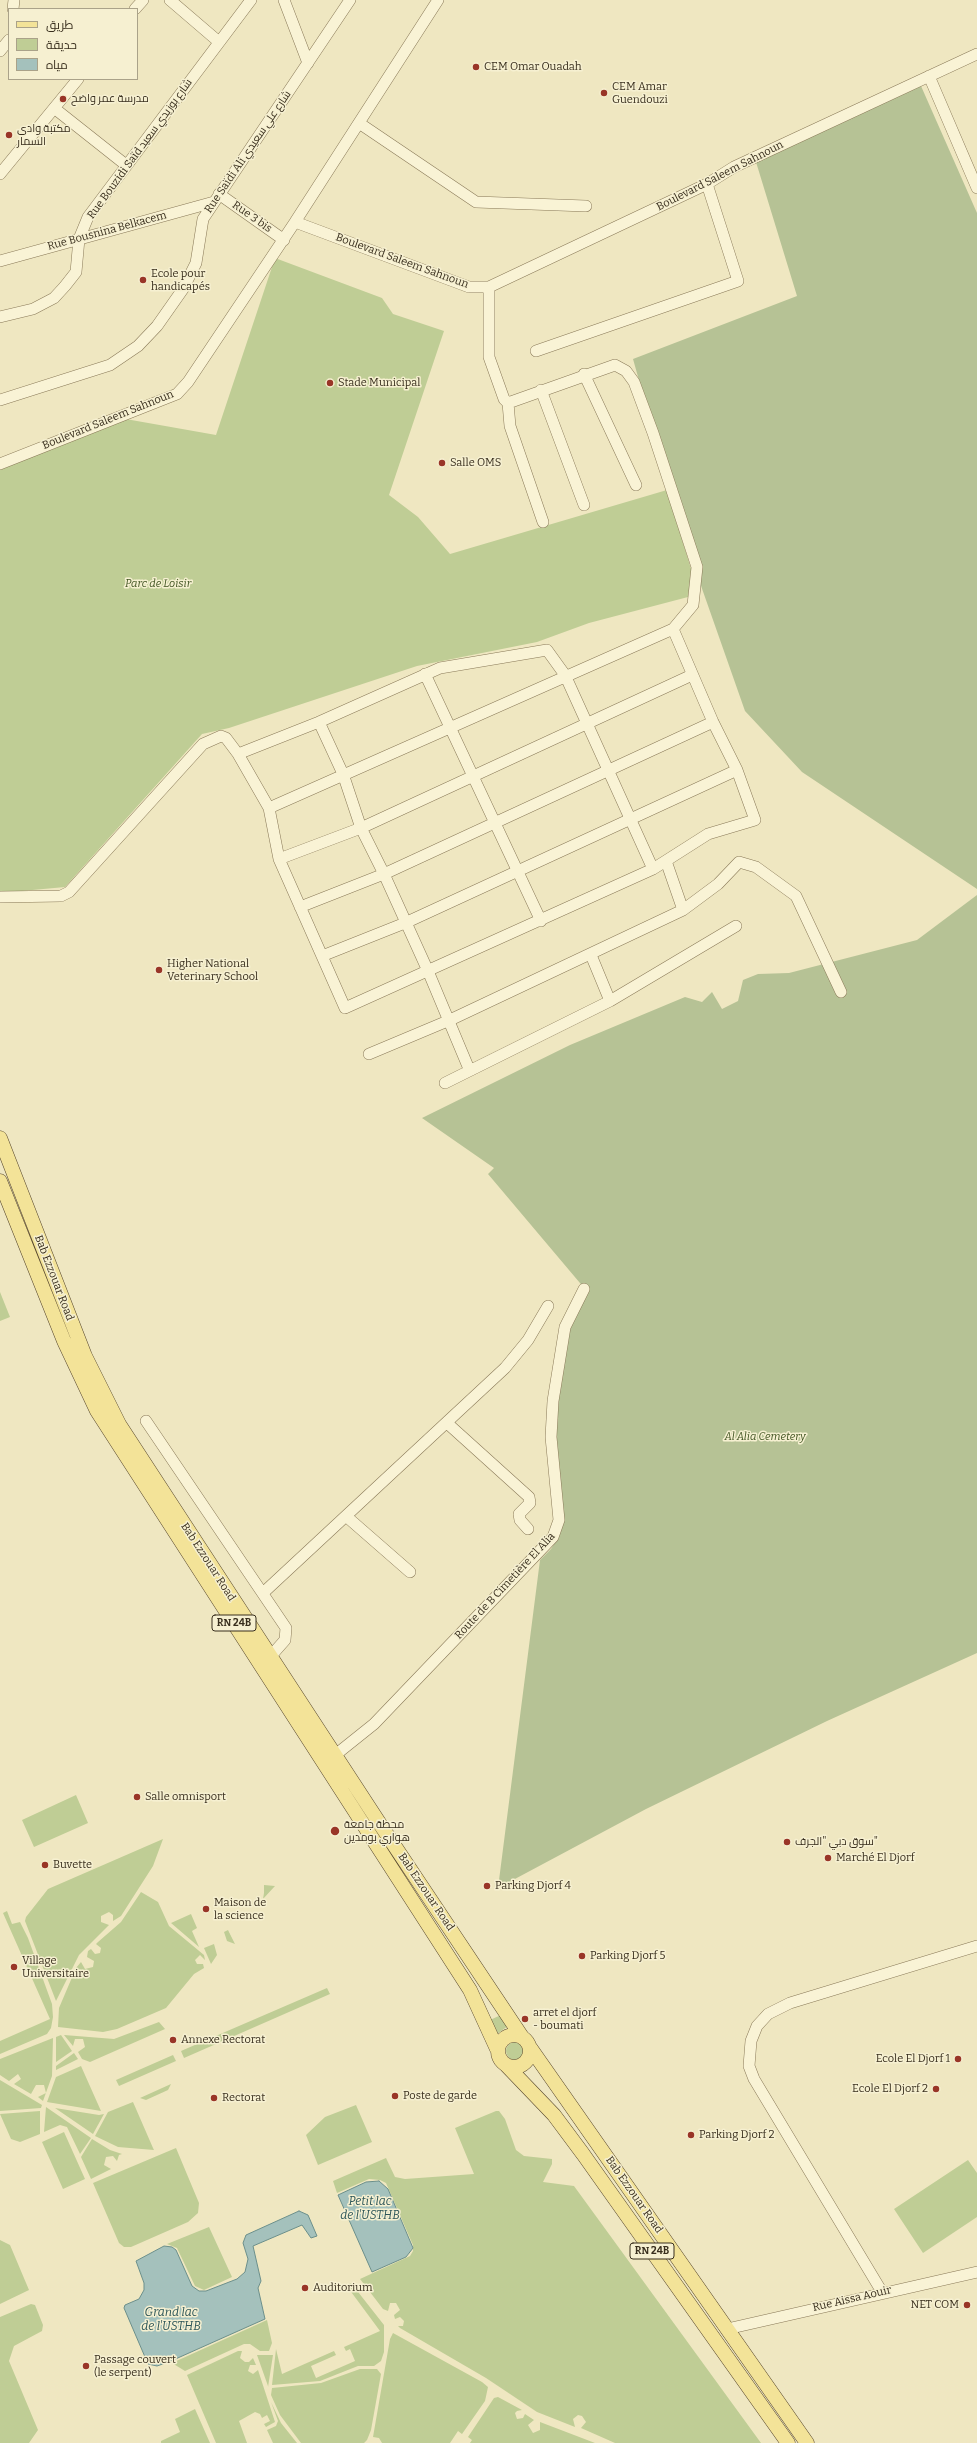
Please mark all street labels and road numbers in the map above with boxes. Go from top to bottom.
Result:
street label: Rue Bouzidi Saïd شارع بوزيدي سعيد [85,76,195,222]
street label: Rue Saïdi Ali شارع علي سعيدي [202,88,294,216]
street label: Boulevard Saleem Sahnoun [654,138,786,214]
street label: Rue 3 bis [230,199,274,235]
street label: Rue Bousnina Belkacem [46,209,168,253]
street label: Boulevard Saleem Sahnoun [334,231,470,291]
street label: Boulevard Saleem Sahnoun [40,388,176,452]
street label: Bab Ezzouar Road [32,1233,76,1323]
street label: Bab Ezzouar Road [178,1520,238,1604]
street label: Route de B Cimetière El Alia [452,1530,558,1642]
road number: RN 24B [212,1615,256,1631]
street label: Bab Ezzouar Road [395,1851,457,1933]
street label: Bab Ezzouar Road [603,2154,665,2236]
road number: RN 24B [630,2243,674,2259]
street label: Rue Aissa Aouir [811,2284,893,2314]

